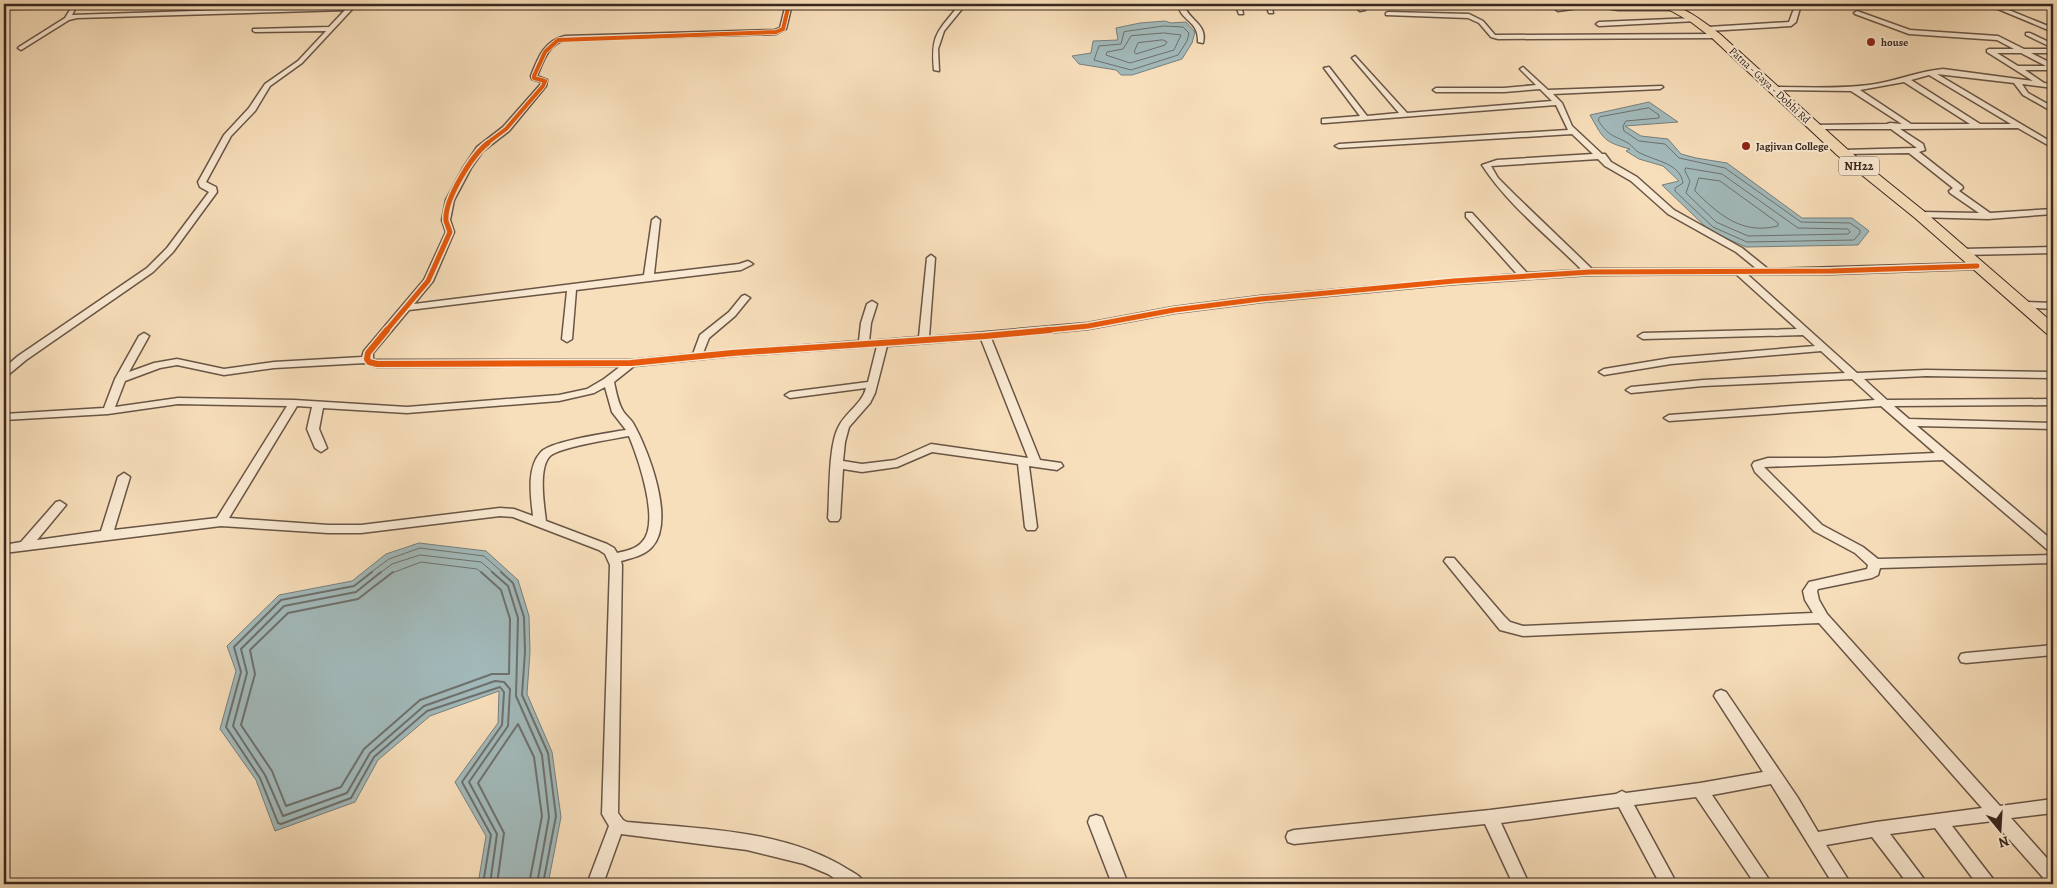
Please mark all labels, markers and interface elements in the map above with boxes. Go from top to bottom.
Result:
place label: house [1881,35,1908,50]
marker: house [1865,36,1877,48]
street label: Patna - Gaya - Dobhi Rd [1726,44,1814,127]
place label: Jagjivan College [1756,139,1829,154]
marker: Jagjivan College [1740,140,1752,152]
road number: NH22 [1839,157,1879,176]
north arrow [1974,806,2024,856]
text: N [1996,831,2012,852]

